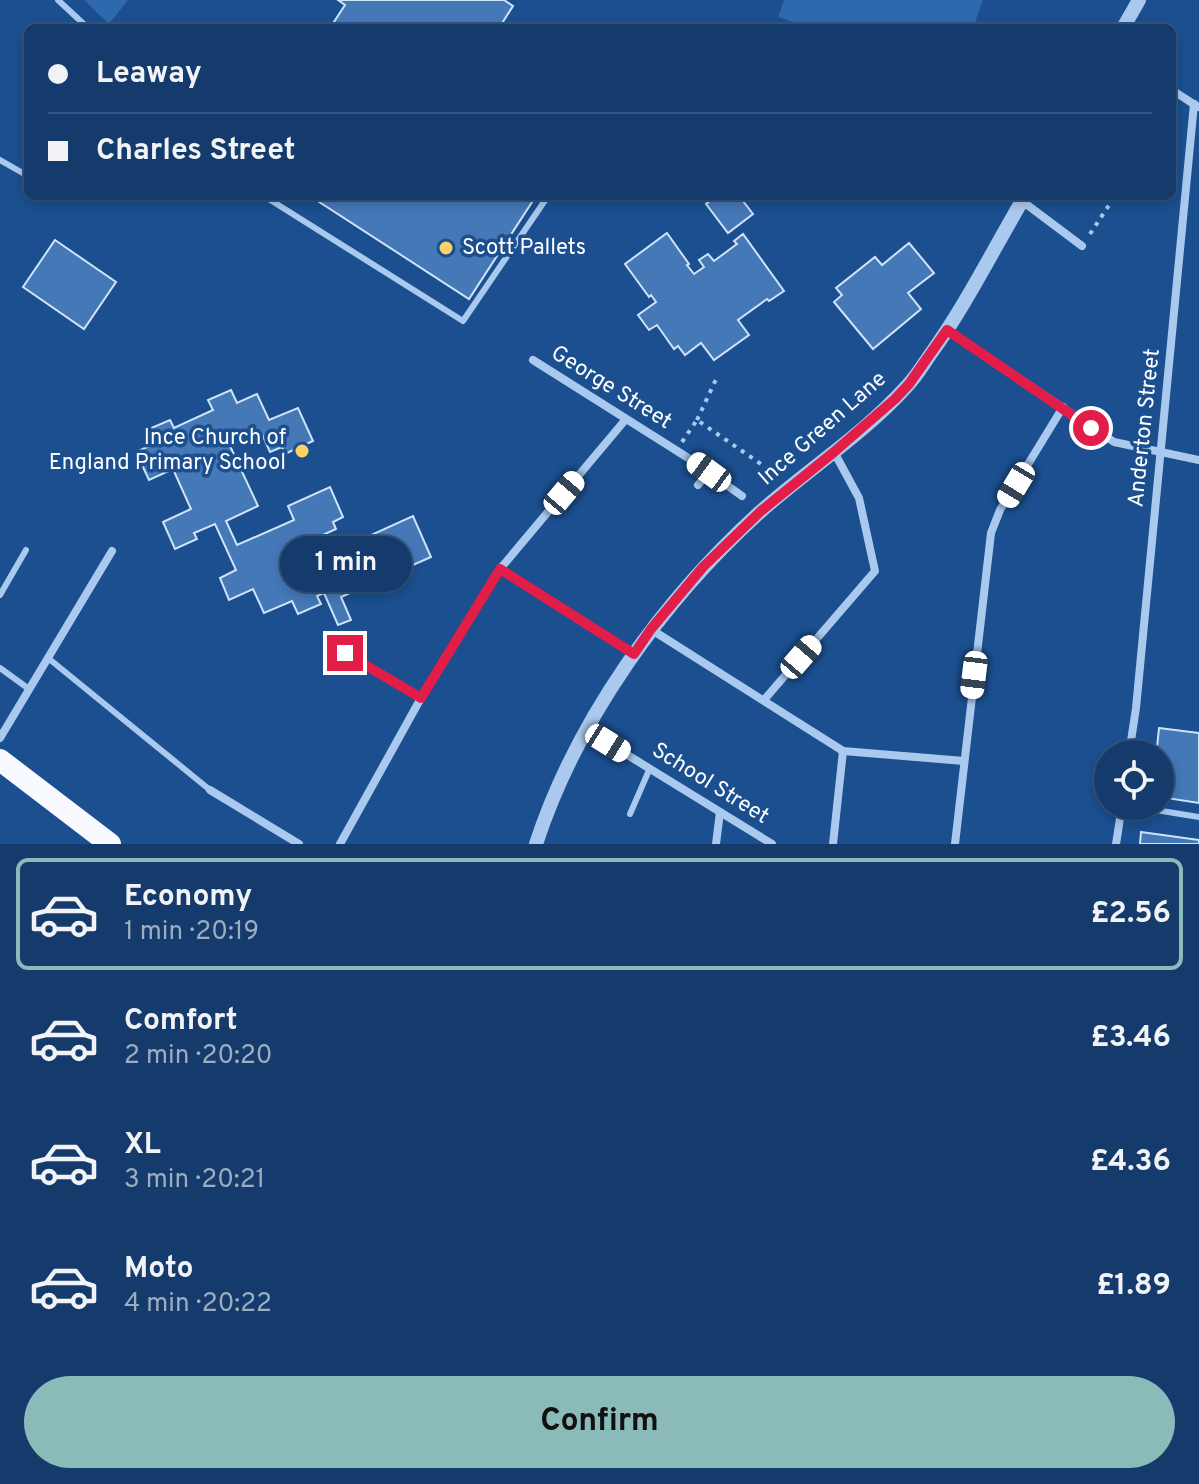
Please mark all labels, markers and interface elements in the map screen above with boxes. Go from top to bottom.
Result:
text: Leaway [96,56,202,93]
text: Charles Street [96,133,296,170]
place label: Scott Pallets [462,235,586,262]
marker: Scott Pallets [437,239,455,257]
street label: George Street [546,340,676,436]
street label: Anderton Street [1123,347,1167,509]
street label: Ince Green Lane [753,366,893,492]
route start [1073,410,1109,446]
place label: Ince Church of England Primary School [49,425,286,477]
marker: Ince Church of England Primary School [293,442,311,460]
car [683,448,735,496]
car [993,458,1039,512]
car [539,467,589,519]
callout: 1 min [279,537,411,593]
text: 1 min [315,547,377,580]
car [776,631,826,683]
route end [327,635,363,671]
car [959,650,989,700]
car [581,720,635,766]
street label: School Street [646,737,774,831]
map controls [1094,740,1174,820]
button: locate [1094,740,1174,820]
icon: car [28,878,100,950]
text: Economy [124,879,252,916]
text: £2.56 [1090,896,1171,933]
text: 1 min · 20:19 [124,916,259,949]
icon: car [28,1002,100,1074]
text: Comfort [124,1003,237,1040]
text: £3.46 [1091,1020,1171,1057]
text: 2 min · 20:20 [124,1040,273,1073]
icon: car [28,1126,100,1198]
text: XL [124,1127,161,1164]
text: £4.36 [1090,1144,1171,1181]
text: 3 min · 20:21 [124,1164,265,1197]
icon: car [28,1250,100,1322]
text: Moto [124,1251,194,1288]
text: £1.89 [1096,1268,1171,1305]
text: 4 min · 20:22 [124,1288,272,1321]
button: Confirm [24,1376,1175,1468]

